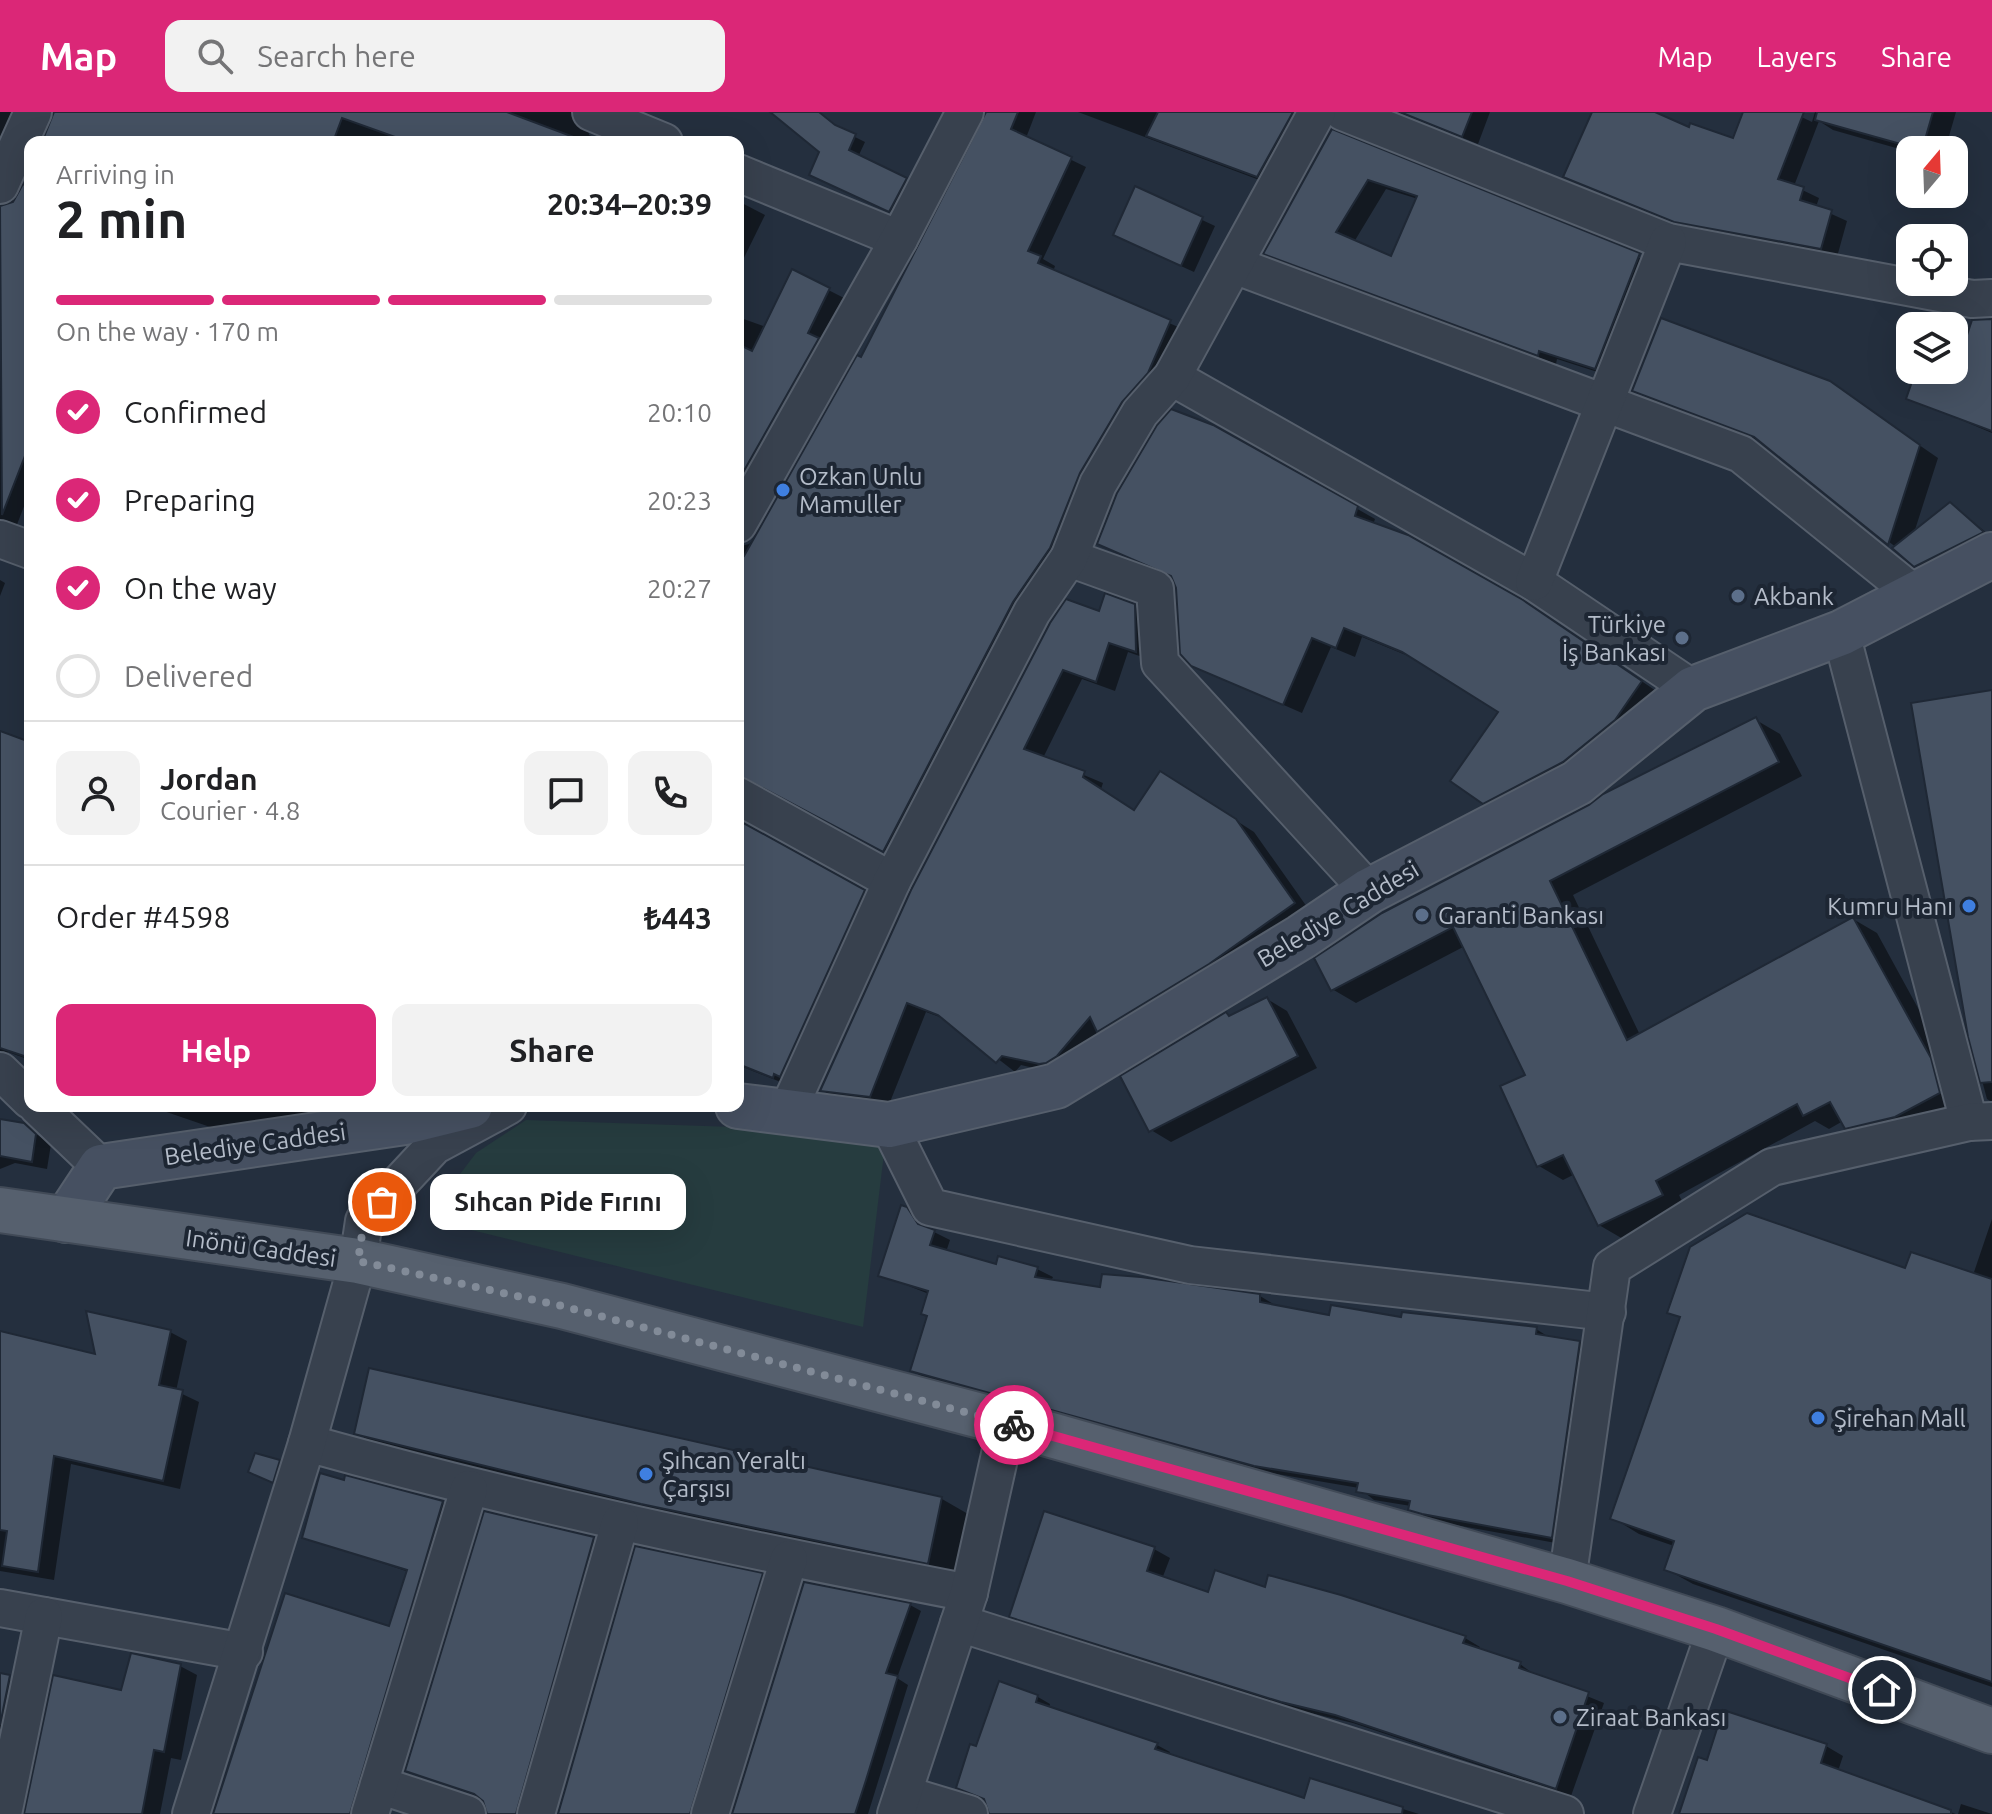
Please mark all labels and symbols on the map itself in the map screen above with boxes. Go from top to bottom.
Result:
north arrow [1896,136,1968,208]
place label: Ozkan Unlu Mamuller [799,463,922,518]
marker: Ozkan Unlu Mamuller [774,481,792,499]
place label: Akbank [1754,583,1834,610]
marker: Akbank [1729,587,1747,605]
place label: Türkiye İş Bankası [1562,611,1666,666]
marker: Türkiye İş Bankası [1673,629,1691,647]
street label: Belediye Caddesi [1253,855,1423,973]
place label: Kumru Hanı [1827,893,1953,920]
marker: Kumru Hanı [1960,897,1978,915]
place label: Garanti Bankası [1438,902,1604,929]
marker: Garanti Bankası [1413,906,1431,924]
street label: Belediye Caddesi [163,1118,347,1170]
pin [348,1168,416,1236]
callout: Sıhcan Pide Fırını [430,1174,686,1230]
street label: Inönü Caddesi [184,1224,338,1272]
courier [974,1385,1054,1465]
place label: Şirehan Mall [1834,1405,1966,1432]
marker: Şirehan Mall [1809,1409,1827,1427]
place label: Şıhcan Yeraltı Çarşısı [662,1447,806,1502]
marker: Şıhcan Yeraltı Çarşısı [637,1465,655,1483]
pin [1848,1656,1916,1724]
place label: Ziraat Bankası [1576,1704,1726,1731]
marker: Ziraat Bankası [1551,1708,1569,1726]

